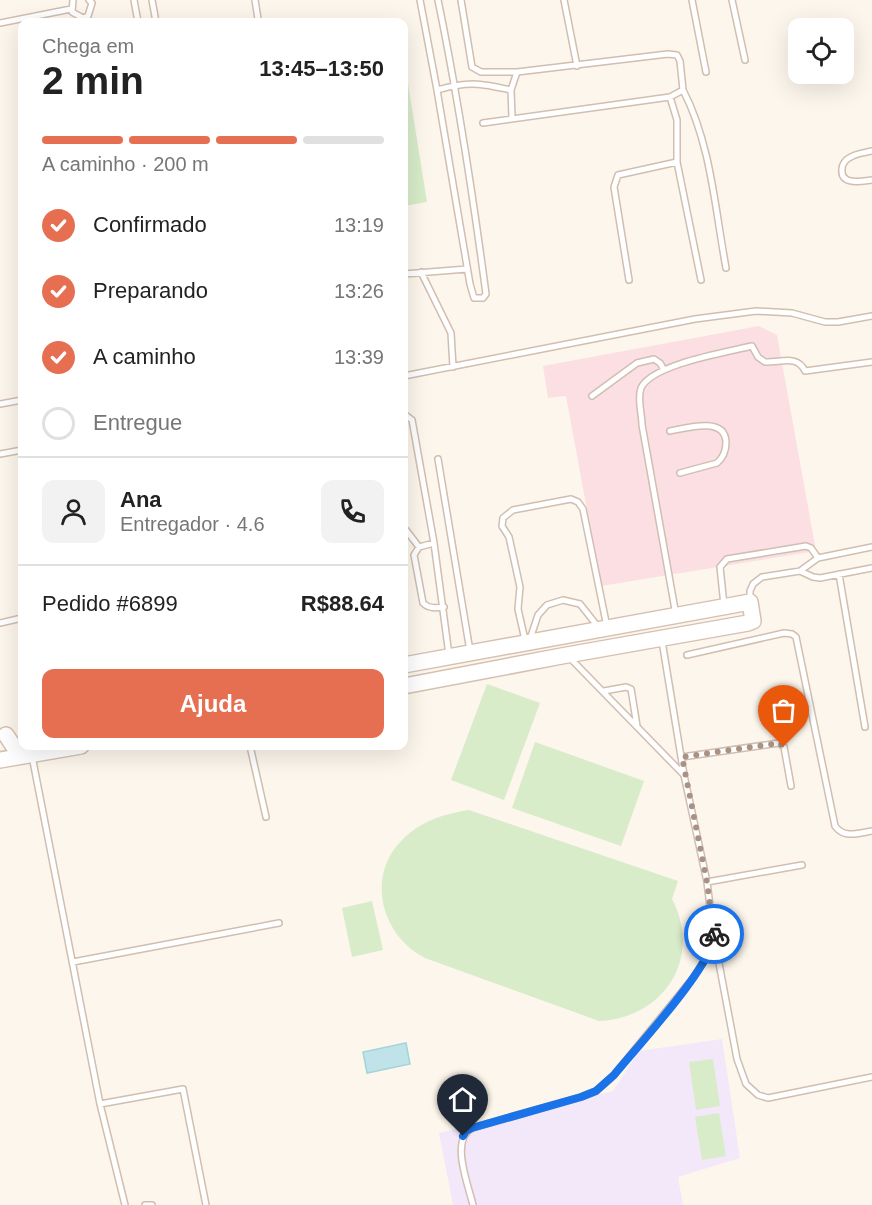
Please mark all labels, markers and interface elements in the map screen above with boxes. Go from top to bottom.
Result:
map controls [788,18,854,84]
button: locate [788,18,854,84]
text: Chega em [42,35,134,57]
text: 13:45–13:50 [259,56,384,81]
text: 2 min [42,59,144,102]
text: A caminho · 200 m [42,153,209,175]
icon: check [42,209,75,242]
text: Confirmado [93,212,207,237]
text: 13:19 [334,214,384,236]
icon: check [42,275,75,308]
text: Preparando [93,278,208,303]
text: 13:26 [334,280,384,302]
icon: check [42,341,75,374]
text: A caminho [93,344,196,369]
text: 13:39 [334,346,384,368]
text: Entregue [93,410,182,435]
button: person [42,480,105,543]
button: phone [321,480,384,543]
text: Ana [120,487,162,512]
text: Entregador · 4.6 [120,513,265,535]
text: Pedido #6899 [42,591,178,616]
text: R$88.64 [301,591,384,616]
button: Ajuda [42,669,384,738]
pin [758,685,809,747]
icon: bag [767,694,800,727]
courier [684,904,744,964]
icon: bike [698,918,731,951]
pin [437,1074,488,1136]
icon: home [446,1083,479,1116]

